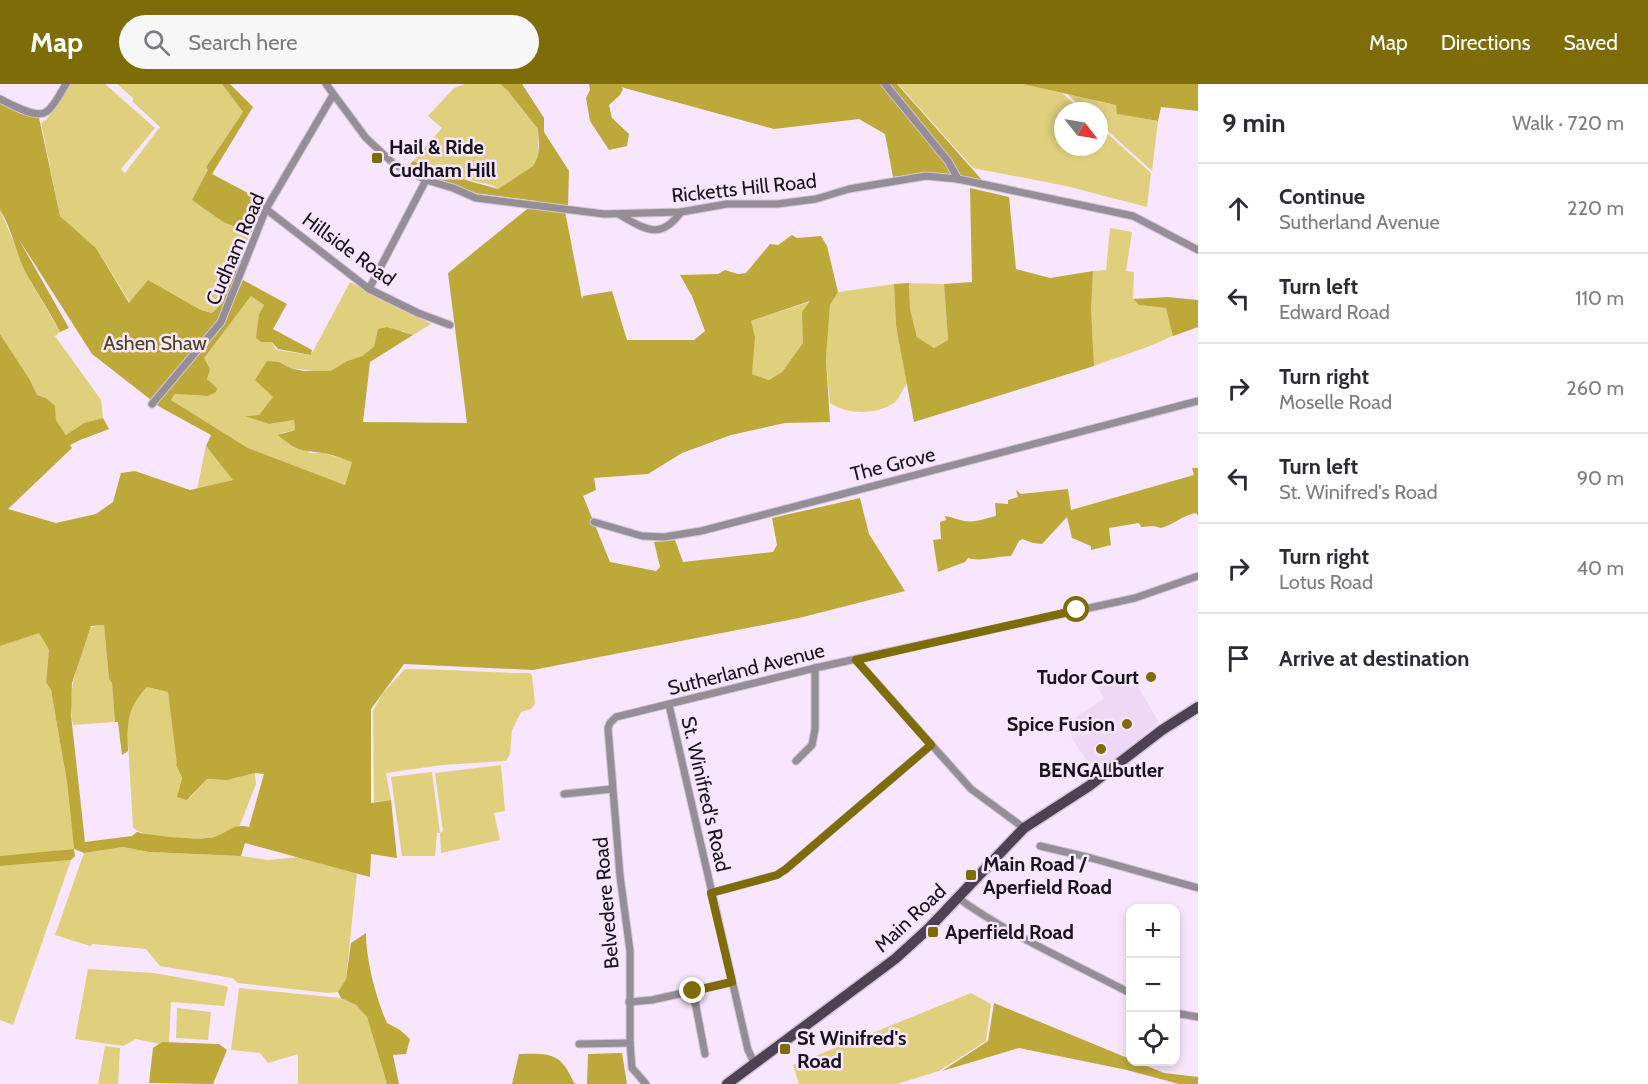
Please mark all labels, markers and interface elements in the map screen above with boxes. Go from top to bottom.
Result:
search box [119,15,539,69]
text: Map [30,25,83,59]
icon: search [140,26,173,59]
text: Search here [188,29,297,56]
text: Map [1369,30,1408,55]
text: Directions [1441,30,1530,55]
text: Saved [1563,30,1618,55]
north arrow [1054,102,1108,156]
text: 9 min [1222,107,1286,139]
text: Walk · 720 m [1512,111,1624,135]
place label: Hail & Ride Cudham Hill [389,135,496,182]
marker: Hail & Ride Cudham Hill [370,151,384,165]
street label: Ricketts Hill Road [670,168,818,208]
text: Continue [1279,183,1365,210]
street label: Cudham Road [201,189,269,309]
icon: ahead [1222,192,1255,225]
text: 220 m [1567,196,1624,220]
street label: Hillside Road [298,207,400,291]
text: Sutherland Avenue [1279,210,1440,234]
text: Turn left [1279,273,1358,300]
icon: left [1222,282,1255,315]
text: 110 m [1575,286,1624,310]
text: Edward Road [1279,300,1390,324]
park label: Ashen Shaw [103,331,207,355]
text: Turn right [1279,363,1369,390]
icon: right [1222,372,1255,405]
text: 260 m [1566,376,1624,400]
text: Moselle Road [1279,390,1392,414]
street label: The Grove [848,442,938,486]
text: Turn left [1279,453,1358,480]
icon: left [1222,462,1255,495]
text: 90 m [1577,466,1624,490]
text: St. Winifred's Road [1279,480,1438,504]
text: Turn right [1279,543,1369,570]
icon: right [1222,552,1255,585]
text: 40 m [1576,556,1624,580]
text: Lotus Road [1279,570,1373,594]
route start [1063,596,1089,622]
street label: Sutherland Avenue [665,638,827,700]
icon: arrive [1222,642,1255,675]
text: Arrive at destination [1279,645,1469,672]
place label: Tudor Court [1037,665,1139,689]
marker: Tudor Court [1144,670,1158,684]
place label: Spice Fusion [1007,712,1115,736]
street label: St. Winifred's Road [676,714,736,874]
marker: Spice Fusion [1120,717,1134,731]
marker: BENGALbutler [1094,742,1108,756]
place label: BENGALbutler [1038,758,1164,782]
street label: Belvedere Road [588,836,624,970]
place label: Main Road / Aperfield Road [983,852,1112,899]
marker: Main Road / Aperfield Road [964,868,978,882]
street label: Main Road [869,879,951,957]
map controls [1126,904,1180,1066]
button: + [1126,904,1180,958]
place label: Aperfield Road [945,920,1074,944]
marker: Aperfield Road [926,925,940,939]
button: − [1126,958,1180,1012]
route end [679,977,705,1003]
button: locate [1126,1012,1180,1066]
place label: St Winifred's Road [797,1026,906,1073]
marker: St Winifred's Road [778,1042,792,1056]

